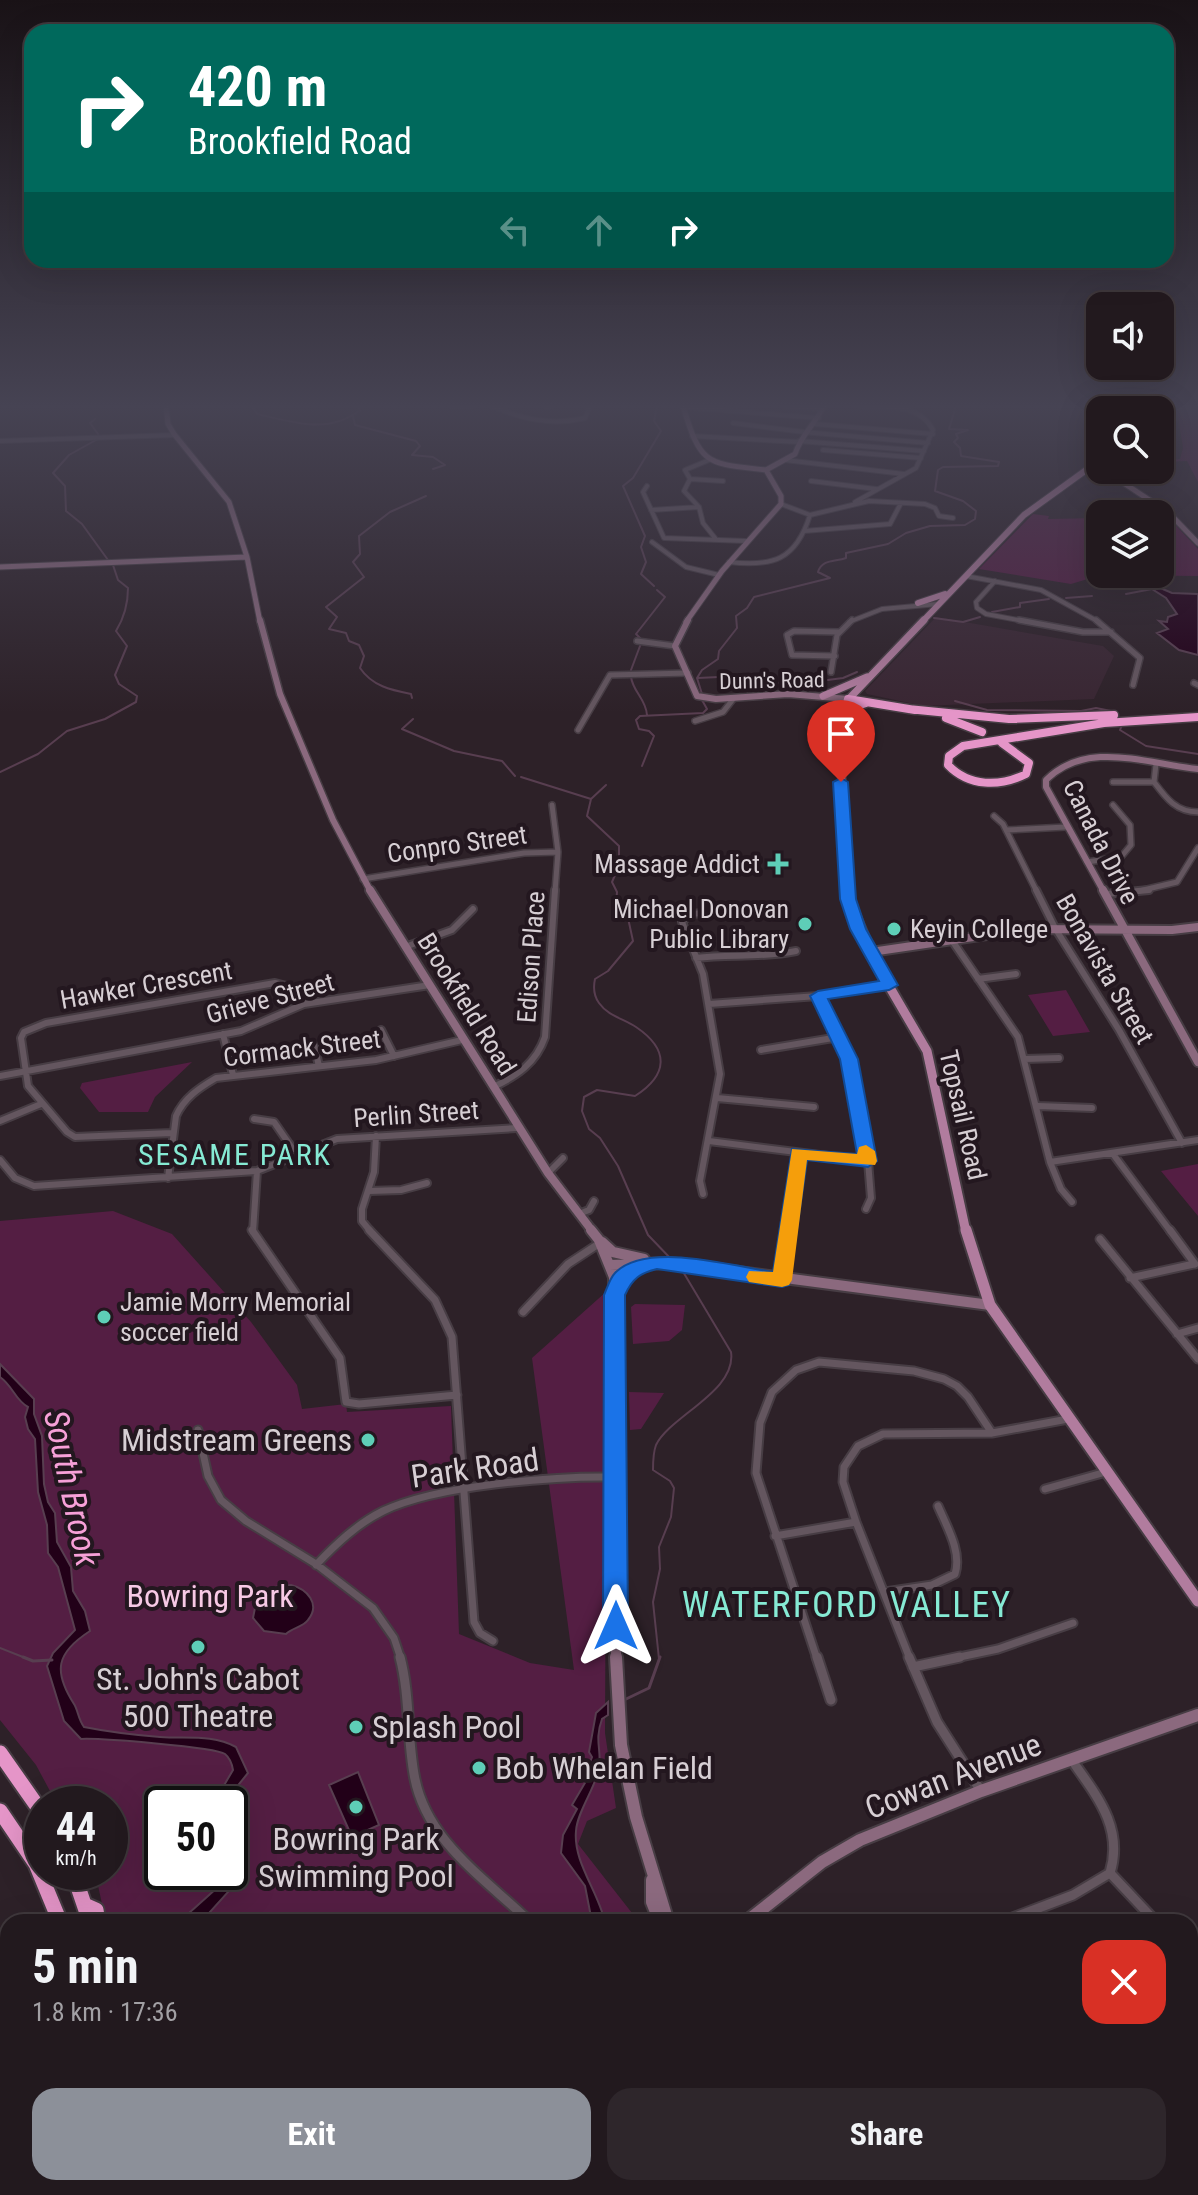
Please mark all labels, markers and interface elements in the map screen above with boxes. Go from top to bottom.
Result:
text: 420 m [188,54,327,120]
icon: right [56,56,160,160]
text: Brookfield Road [188,121,412,163]
icon: left [493,208,537,252]
icon: ahead [577,208,621,252]
icon: right [661,208,705,252]
map controls [1086,292,1174,588]
button: sound [1086,292,1174,380]
button: search [1086,396,1174,484]
button: layers [1086,500,1174,588]
street label: Dunn's Road [719,667,825,694]
pin [807,700,875,782]
icon: arrive [819,712,863,756]
street label: Canada Drive [1057,775,1145,909]
street label: Conpro Street [385,819,529,869]
place label: Massage Addict [594,849,760,879]
marker: Massage Addict [767,853,789,875]
street label: Bonavista Street [1050,889,1160,1049]
street label: Edison Place [511,890,551,1024]
place label: Michael Donovan Public Library [613,894,789,954]
place label: Keyin College [910,914,1048,944]
marker: Michael Donovan Public Library [796,915,814,933]
marker: Keyin College [885,920,903,938]
street label: Brookfield Road [411,928,523,1080]
street label: Hawker Crescent [58,955,234,1015]
street label: Grieve Street [203,967,337,1029]
street label: Cormack Street [222,1023,382,1073]
street label: Topsail Road [933,1047,993,1183]
street label: Perlin Street [352,1095,480,1133]
district label: SESAME PARK [138,1137,332,1172]
place label: Jamie Morry Memorial soccer field [120,1287,351,1347]
marker: Jamie Morry Memorial soccer field [95,1308,113,1326]
water label: South Brook [36,1406,108,1571]
place label: Midstream Greens [121,1421,352,1459]
marker: Midstream Greens [359,1431,377,1449]
street label: Park Road [409,1440,541,1496]
park label: Bowring Park [126,1577,294,1615]
position arrow [574,1584,658,1668]
district label: WATERFORD VALLEY [682,1584,1012,1626]
marker: St. John's Cabot 500 Theatre [189,1638,207,1656]
place label: St. John's Cabot 500 Theatre [96,1660,300,1735]
place label: Splash Pool [372,1708,521,1746]
marker: Splash Pool [347,1718,365,1736]
street label: Cowan Avenue [860,1725,1046,1827]
place label: Bob Whelan Field [495,1749,713,1787]
marker: Bob Whelan Field [470,1759,488,1777]
speed limit sign: 50 [144,1786,248,1890]
marker: Bowring Park Swimming Pool [347,1798,365,1816]
text: 44 [56,1804,96,1851]
place label: Bowring Park Swimming Pool [258,1820,454,1895]
text: km/h [55,1846,97,1870]
text: 5 min [32,1938,139,1995]
button: close [1082,1940,1166,2024]
text: 1.8 km · 17:36 [32,1997,177,2027]
button: Exit [32,2088,591,2180]
button: Share [607,2088,1166,2180]

